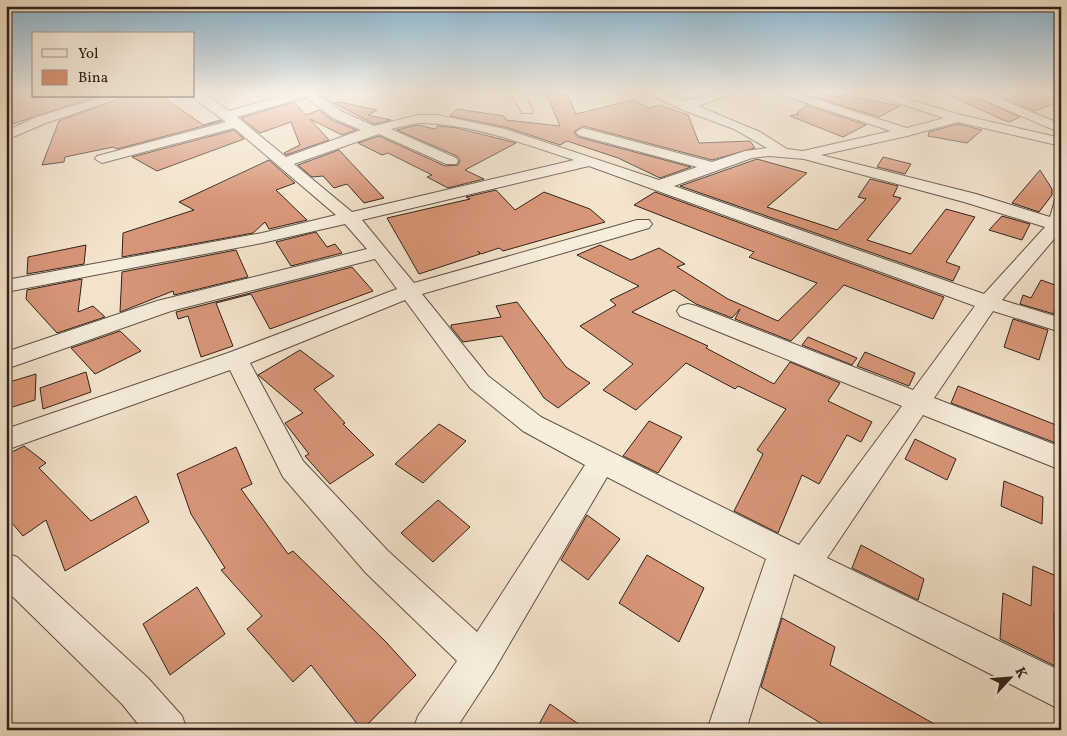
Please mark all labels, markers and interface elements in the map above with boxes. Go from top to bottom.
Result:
legend [32,32,195,98]
text: Yol [78,44,98,65]
text: Bina [78,68,108,89]
north arrow [984,654,1034,704]
text: K [1010,664,1031,682]

